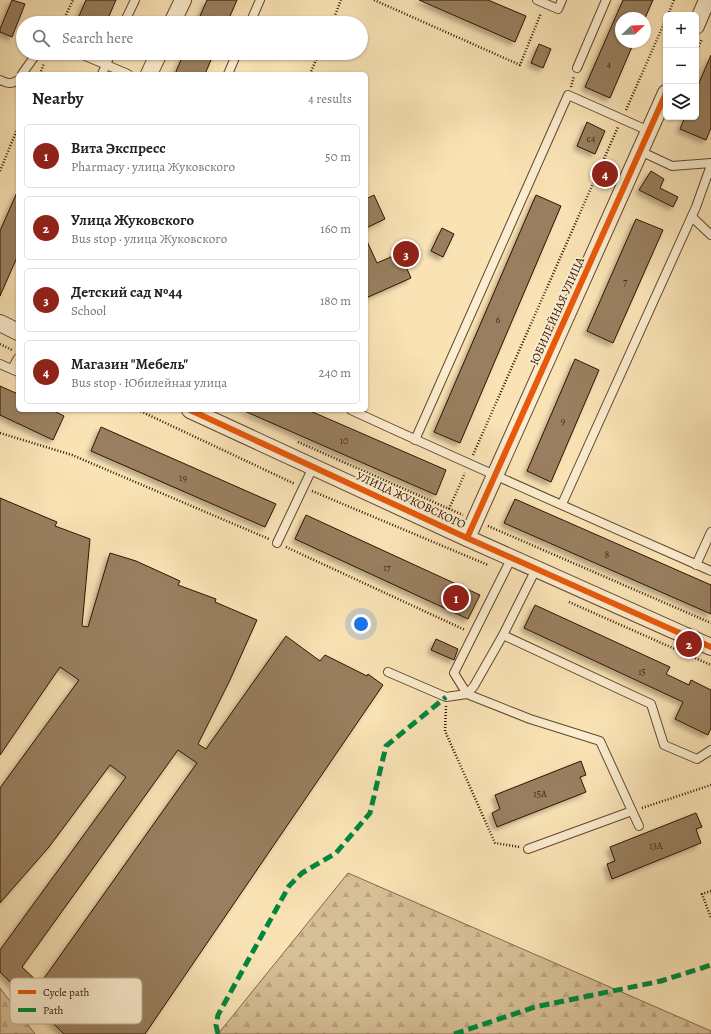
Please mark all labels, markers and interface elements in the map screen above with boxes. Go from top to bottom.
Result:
north arrow [615,12,651,48]
map controls [663,12,699,120]
button: + [663,12,699,48]
search box [16,16,368,60]
icon: search [30,27,52,49]
text: Search here [62,28,133,48]
button: − [663,48,699,84]
house number: 4 [607,58,612,71]
button: layers [663,84,699,120]
text: Nearby [32,87,83,110]
text: 4 results [308,90,352,107]
house number: с4 [587,132,596,145]
text: Вита Экспресс [71,138,166,158]
text: 1 [44,148,48,165]
text: 50 m [325,148,351,165]
text: Pharmacy · улица Жуковского [71,158,235,175]
pin: 4 [592,159,618,189]
text: Улица Жуковского [71,210,194,230]
text: 2 [43,220,49,237]
text: 160 m [320,220,351,237]
text: Bus stop · улица Жуковского [71,230,227,247]
pin: 3 [393,239,419,269]
street label: ЮБИЛЕЙНАЯ УЛИЦА [526,254,588,368]
house number: 7 [623,275,628,288]
text: Детский сад №44 [71,282,183,302]
text: 3 [43,292,49,309]
text: 180 m [320,292,351,309]
text: School [71,302,106,319]
house number: 6 [496,313,501,326]
text: Магазин "Мебель" [71,354,188,374]
text: 4 [43,364,49,381]
text: 240 m [319,364,351,381]
text: Bus stop · Юбилейная улица [71,374,227,391]
house number: 9 [561,414,566,427]
house number: 10 [340,434,348,447]
street label: УЛИЦА ЖУКОВСКОГО [354,468,468,532]
house number: 19 [179,471,187,484]
house number: 8 [605,548,610,561]
house number: 17 [383,561,392,574]
pin: 1 [443,583,469,613]
your location [351,614,371,634]
pin: 2 [676,629,702,659]
house number: 15 [638,665,646,678]
house number: 15А [533,787,547,800]
house number: 13А [649,839,663,852]
legend [10,978,142,1024]
text: Cycle path [43,985,90,1000]
text: Path [43,1003,64,1018]

